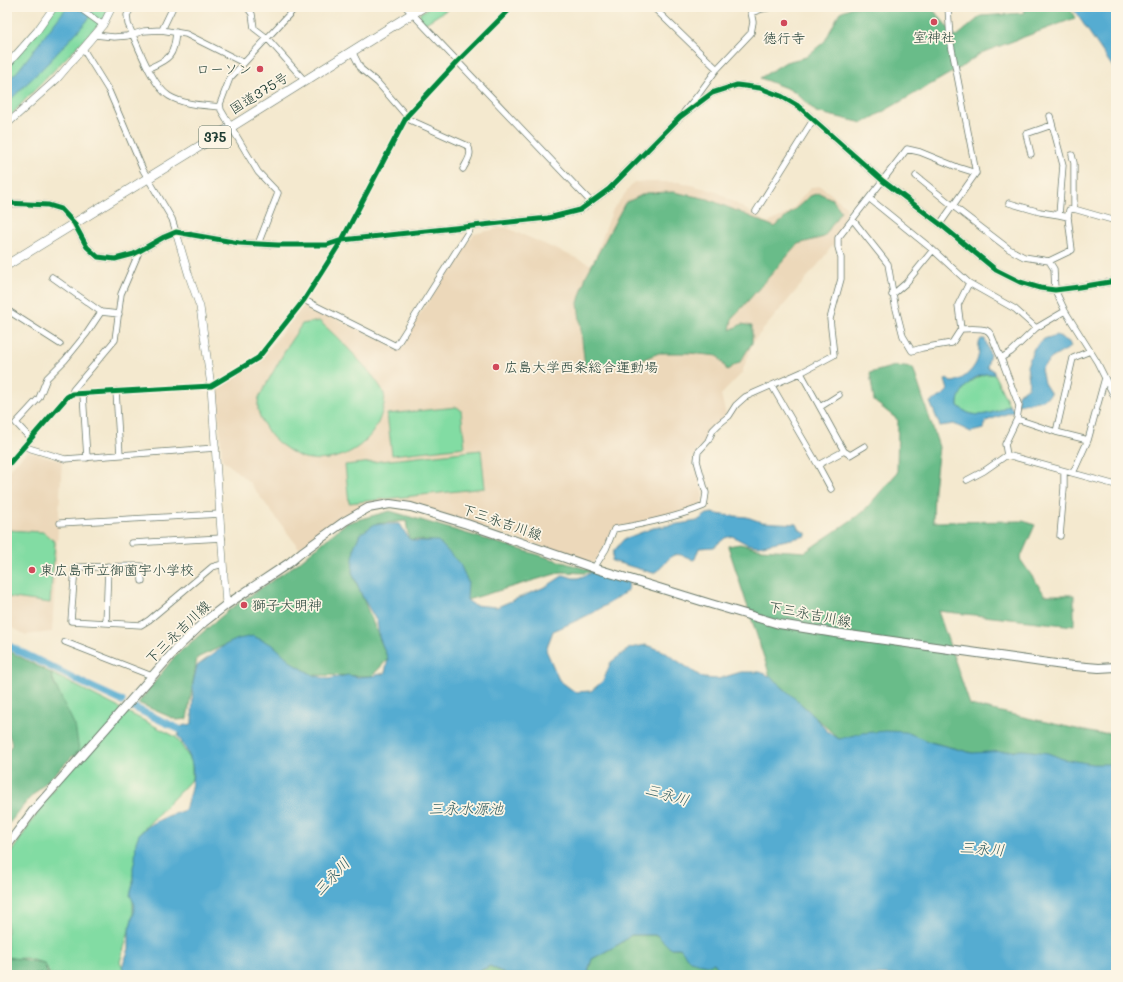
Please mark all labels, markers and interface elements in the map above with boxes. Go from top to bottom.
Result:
marker: 室神社 [929,17,939,27]
marker: 徳行寺 [779,18,789,28]
place label: 室神社 [913,27,955,46]
place label: 徳行寺 [763,28,805,47]
place label: ローソン [196,59,252,78]
marker: ローソン [255,64,265,74]
street label: 国道375号 [226,67,292,118]
road number: 375 [199,126,231,148]
place label: 広島大学西条総合運動場 [504,357,658,376]
marker: 広島大学西条総合運動場 [491,362,501,372]
street label: 下三永吉川線 [459,499,545,544]
place label: 東広島市立御薗宇小学校 [40,560,194,579]
marker: 東広島市立御薗宇小学校 [27,565,37,575]
place label: 獅子大明神 [252,595,322,614]
street label: 下三永吉川線 [141,596,214,668]
street label: 下三永吉川線 [767,596,853,631]
marker: 獅子大明神 [239,600,249,610]
water label: 三永川 [643,778,692,810]
water label: 三永水源池 [428,798,504,818]
water label: 三永川 [959,836,1005,860]
water label: 三永川 [309,853,354,900]

